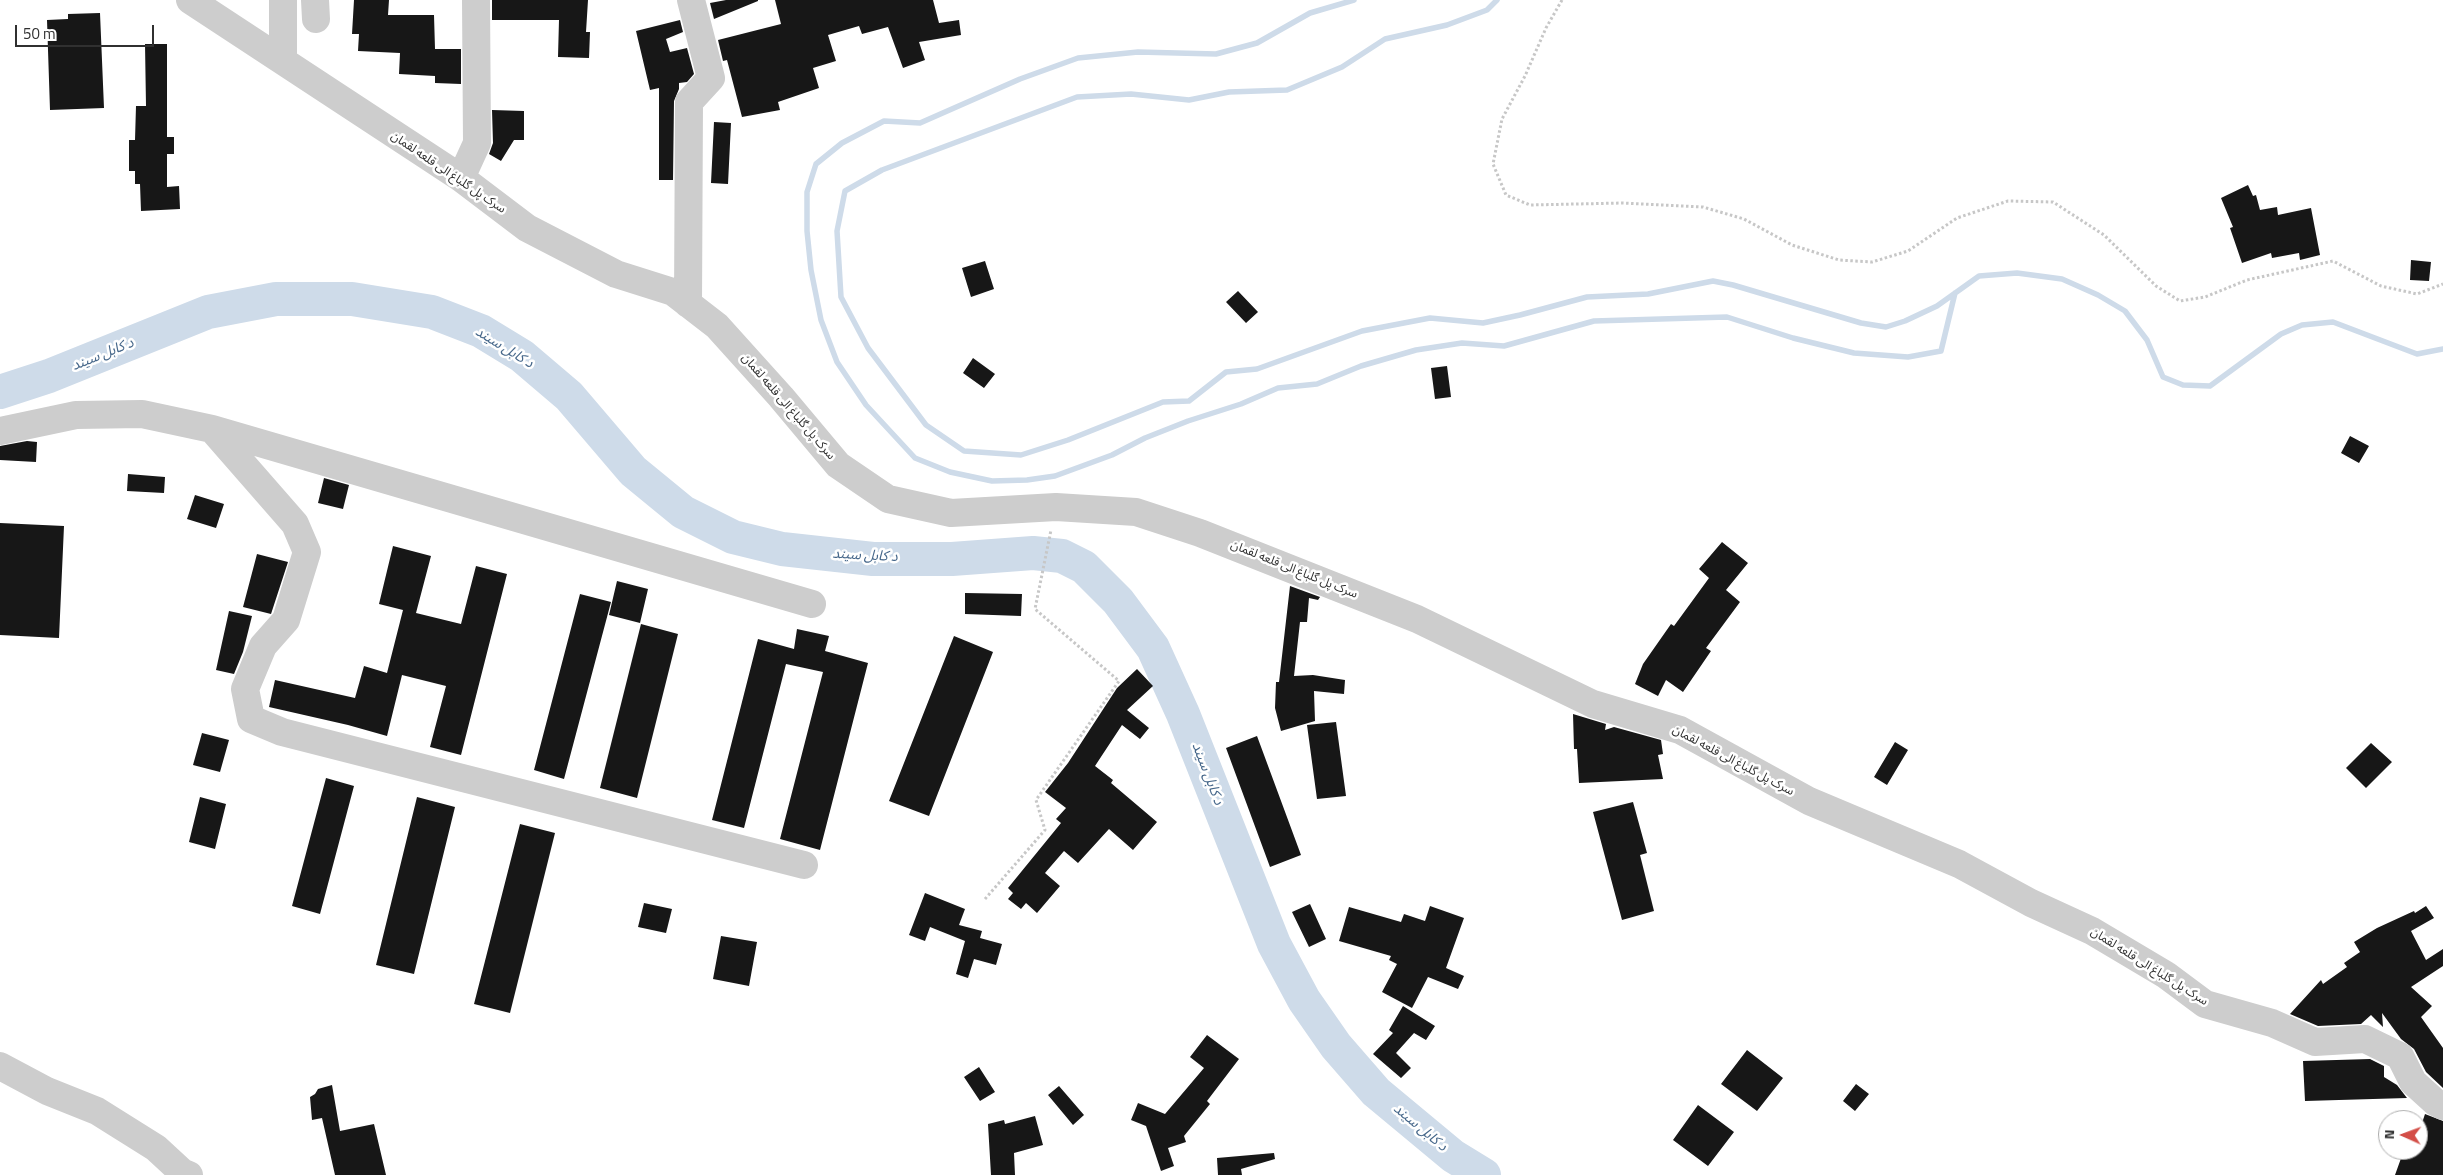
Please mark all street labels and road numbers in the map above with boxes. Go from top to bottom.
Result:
street label: سرک پل گلباغ الی قلعه لقمان [388,129,508,217]
street label: سرک پل گلباغ الی قلعه لقمان [738,351,838,463]
street label: سرک پل گلباغ الی قلعه لقمان [1228,538,1360,602]
street label: سرک پل گلباغ الی قلعه لقمان [1670,723,1796,799]
street label: سرک پل گلباغ الی قلعه لقمان [2088,925,2210,1009]

